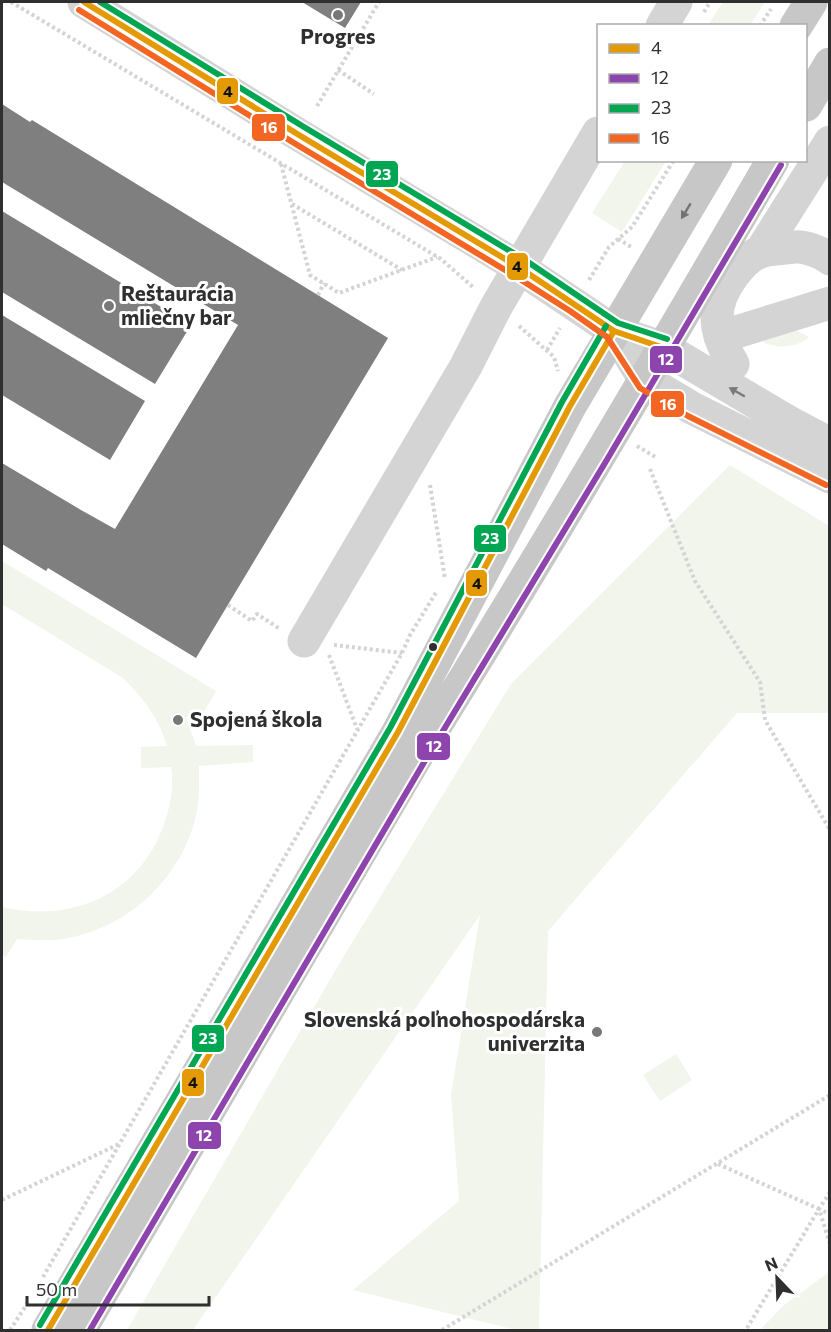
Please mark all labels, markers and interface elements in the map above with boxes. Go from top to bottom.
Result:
marker: Progres [331,8,345,22]
place label: Progres [300,23,376,48]
legend [597,24,807,162]
text: 4 [651,36,662,58]
text: 12 [651,66,669,88]
line badge: 4 [216,77,239,105]
text: 4 [223,81,233,100]
text: 23 [651,96,671,118]
line badge: 16 [251,113,286,142]
text: 16 [260,117,278,136]
text: 16 [651,126,670,148]
line badge: 23 [365,160,399,188]
text: 23 [373,164,391,183]
one-way arrow [681,203,692,219]
line badge: 4 [506,252,529,281]
text: 4 [512,256,522,275]
place label: Reštaurácia mliečny bar [121,280,234,329]
marker: Reštaurácia mliečny bar [102,299,116,313]
line badge: 12 [649,345,683,374]
text: 12 [658,349,674,368]
one-way arrow [729,386,745,397]
line badge: 16 [650,390,685,418]
text: 16 [659,394,677,413]
line badge: 23 [473,524,507,553]
text: 23 [481,528,499,547]
line badge: 4 [465,569,488,597]
text: 4 [472,573,482,592]
unlabelled marker [427,641,439,653]
place label: Spojená škola [190,706,322,731]
marker: Spojená škola [171,713,185,727]
line badge: 12 [416,732,451,761]
text: 12 [426,736,442,755]
place label: Slovenská poľnohospodárska univerzita [304,1006,585,1055]
line badge: 23 [191,1024,225,1053]
marker: Slovenská poľnohospodárska univerzita [590,1025,604,1039]
text: 23 [199,1028,217,1047]
line badge: 4 [181,1068,205,1097]
text: 4 [188,1072,198,1091]
line badge: 12 [187,1121,222,1150]
text: 12 [196,1125,212,1144]
north arrow [747,1248,807,1308]
text: N [762,1253,780,1275]
scale bar [27,1269,208,1307]
text: 50 m [36,1278,77,1300]

